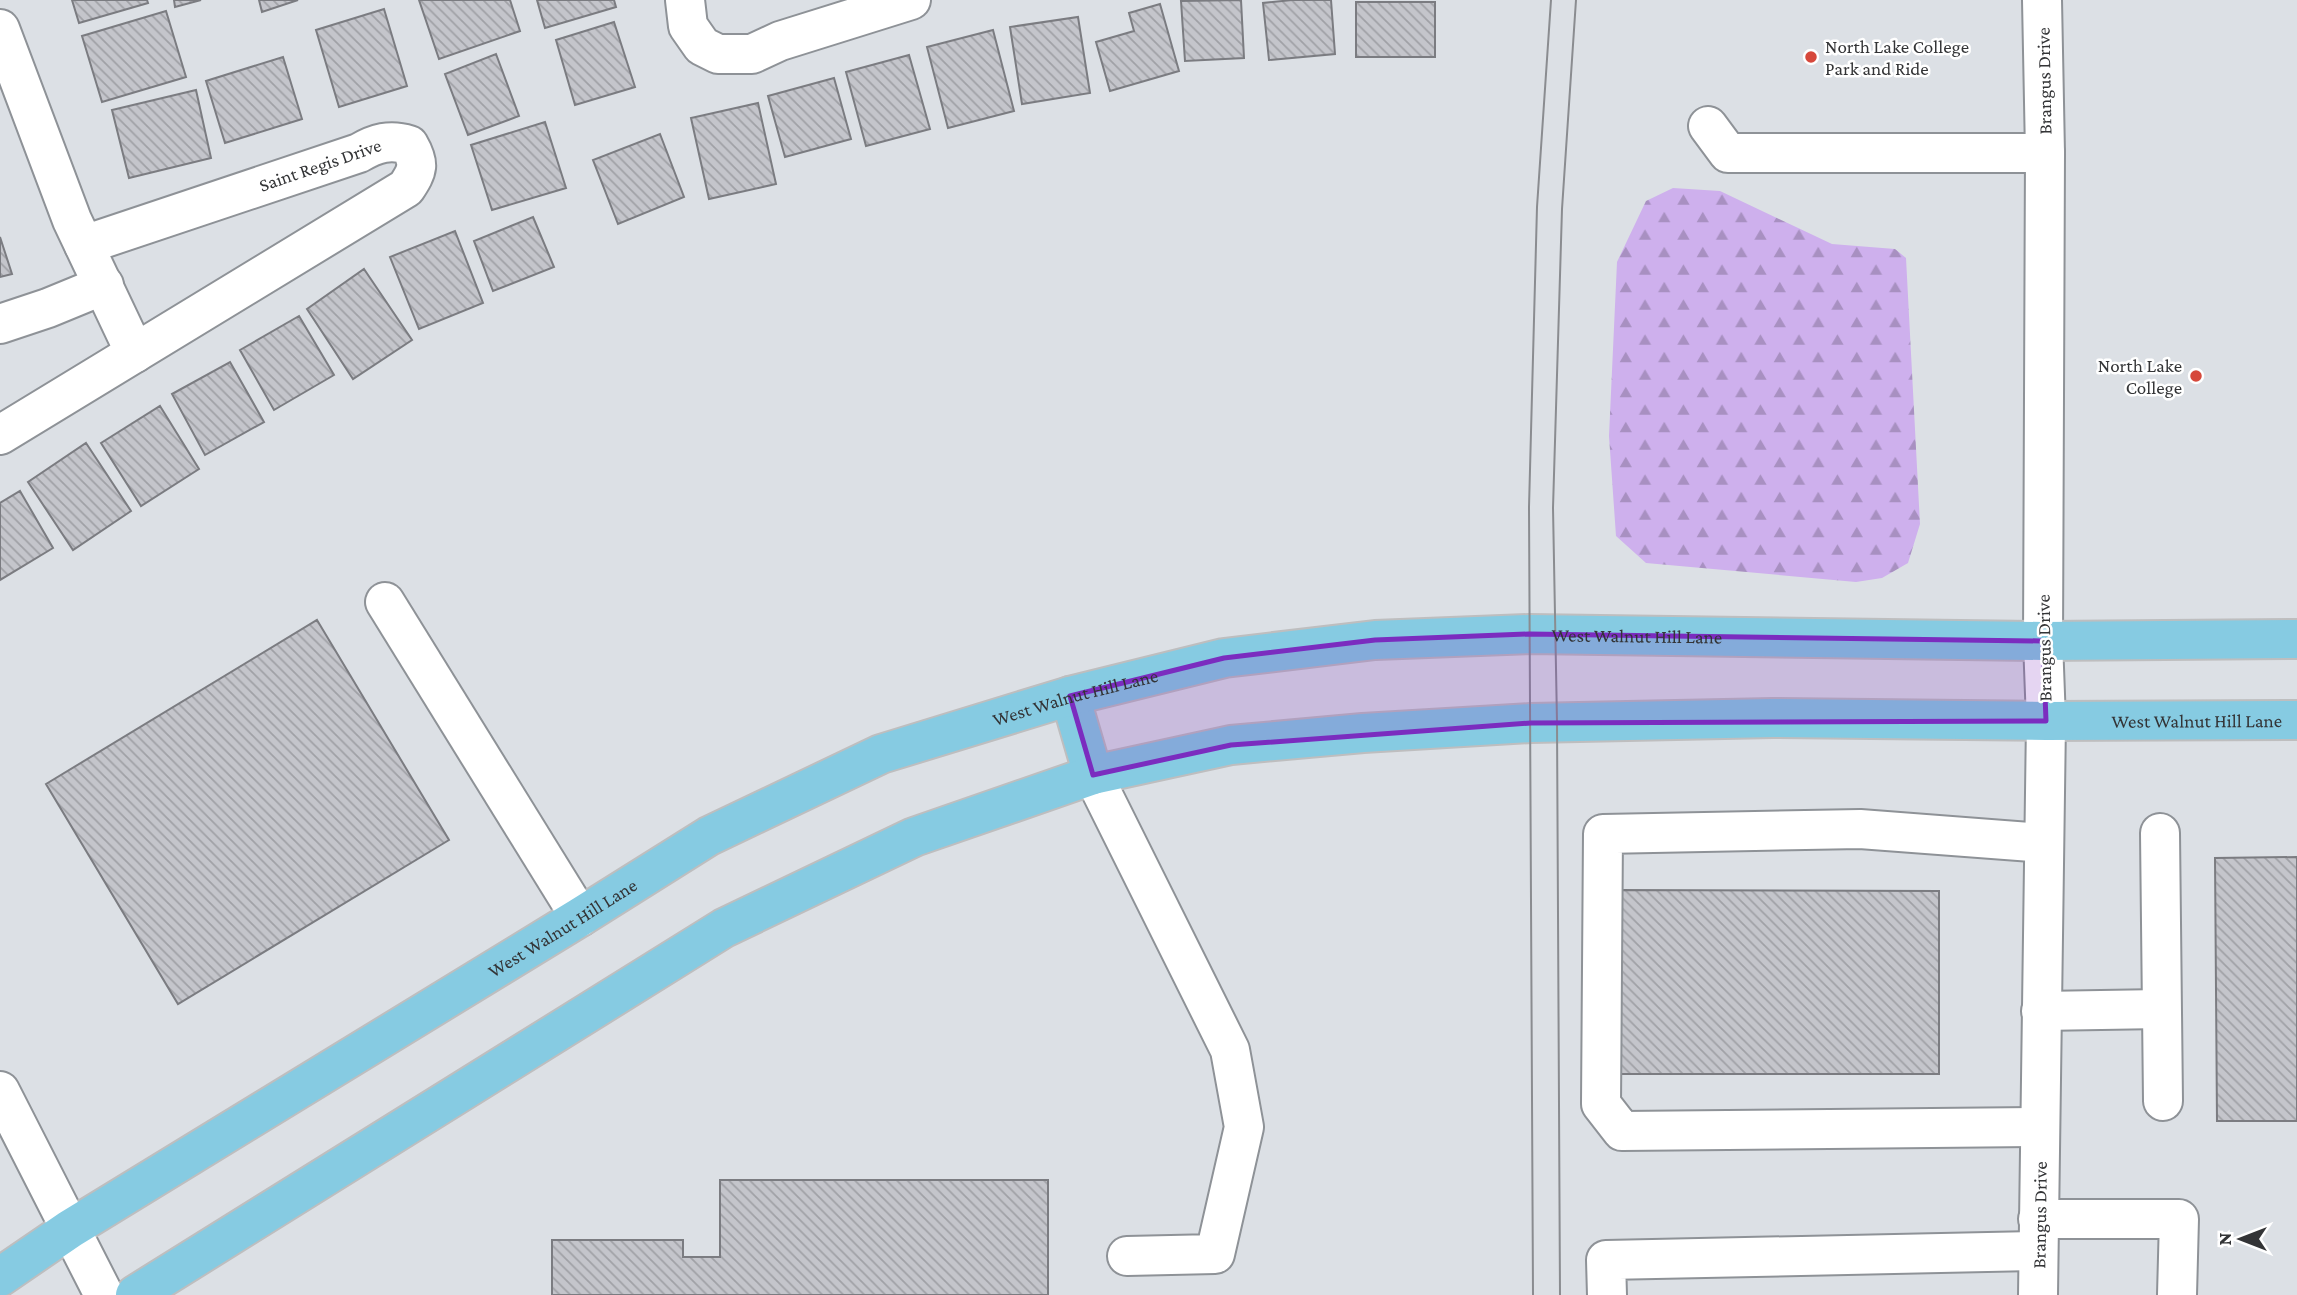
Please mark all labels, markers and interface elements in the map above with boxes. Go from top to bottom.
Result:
street label: Brangus Drive [2033,27,2055,135]
place label: North Lake College Park and Ride [1825,36,1969,79]
marker: North Lake College Park and Ride [1803,49,1819,65]
street label: Saint Regis Drive [256,134,384,196]
place label: North Lake College [2098,355,2182,398]
marker: North Lake College [2188,368,2204,384]
street label: Brangus Drive [2033,594,2055,702]
street label: West Walnut Hill Lane [1551,624,1722,647]
street label: West Walnut Hill Lane [990,664,1160,730]
street label: West Walnut Hill Lane [2111,710,2282,731]
street label: West Walnut Hill Lane [484,874,640,981]
street label: Brangus Drive [2028,1161,2050,1269]
north arrow [2206,1204,2276,1274]
text: N [2214,1232,2235,1245]

